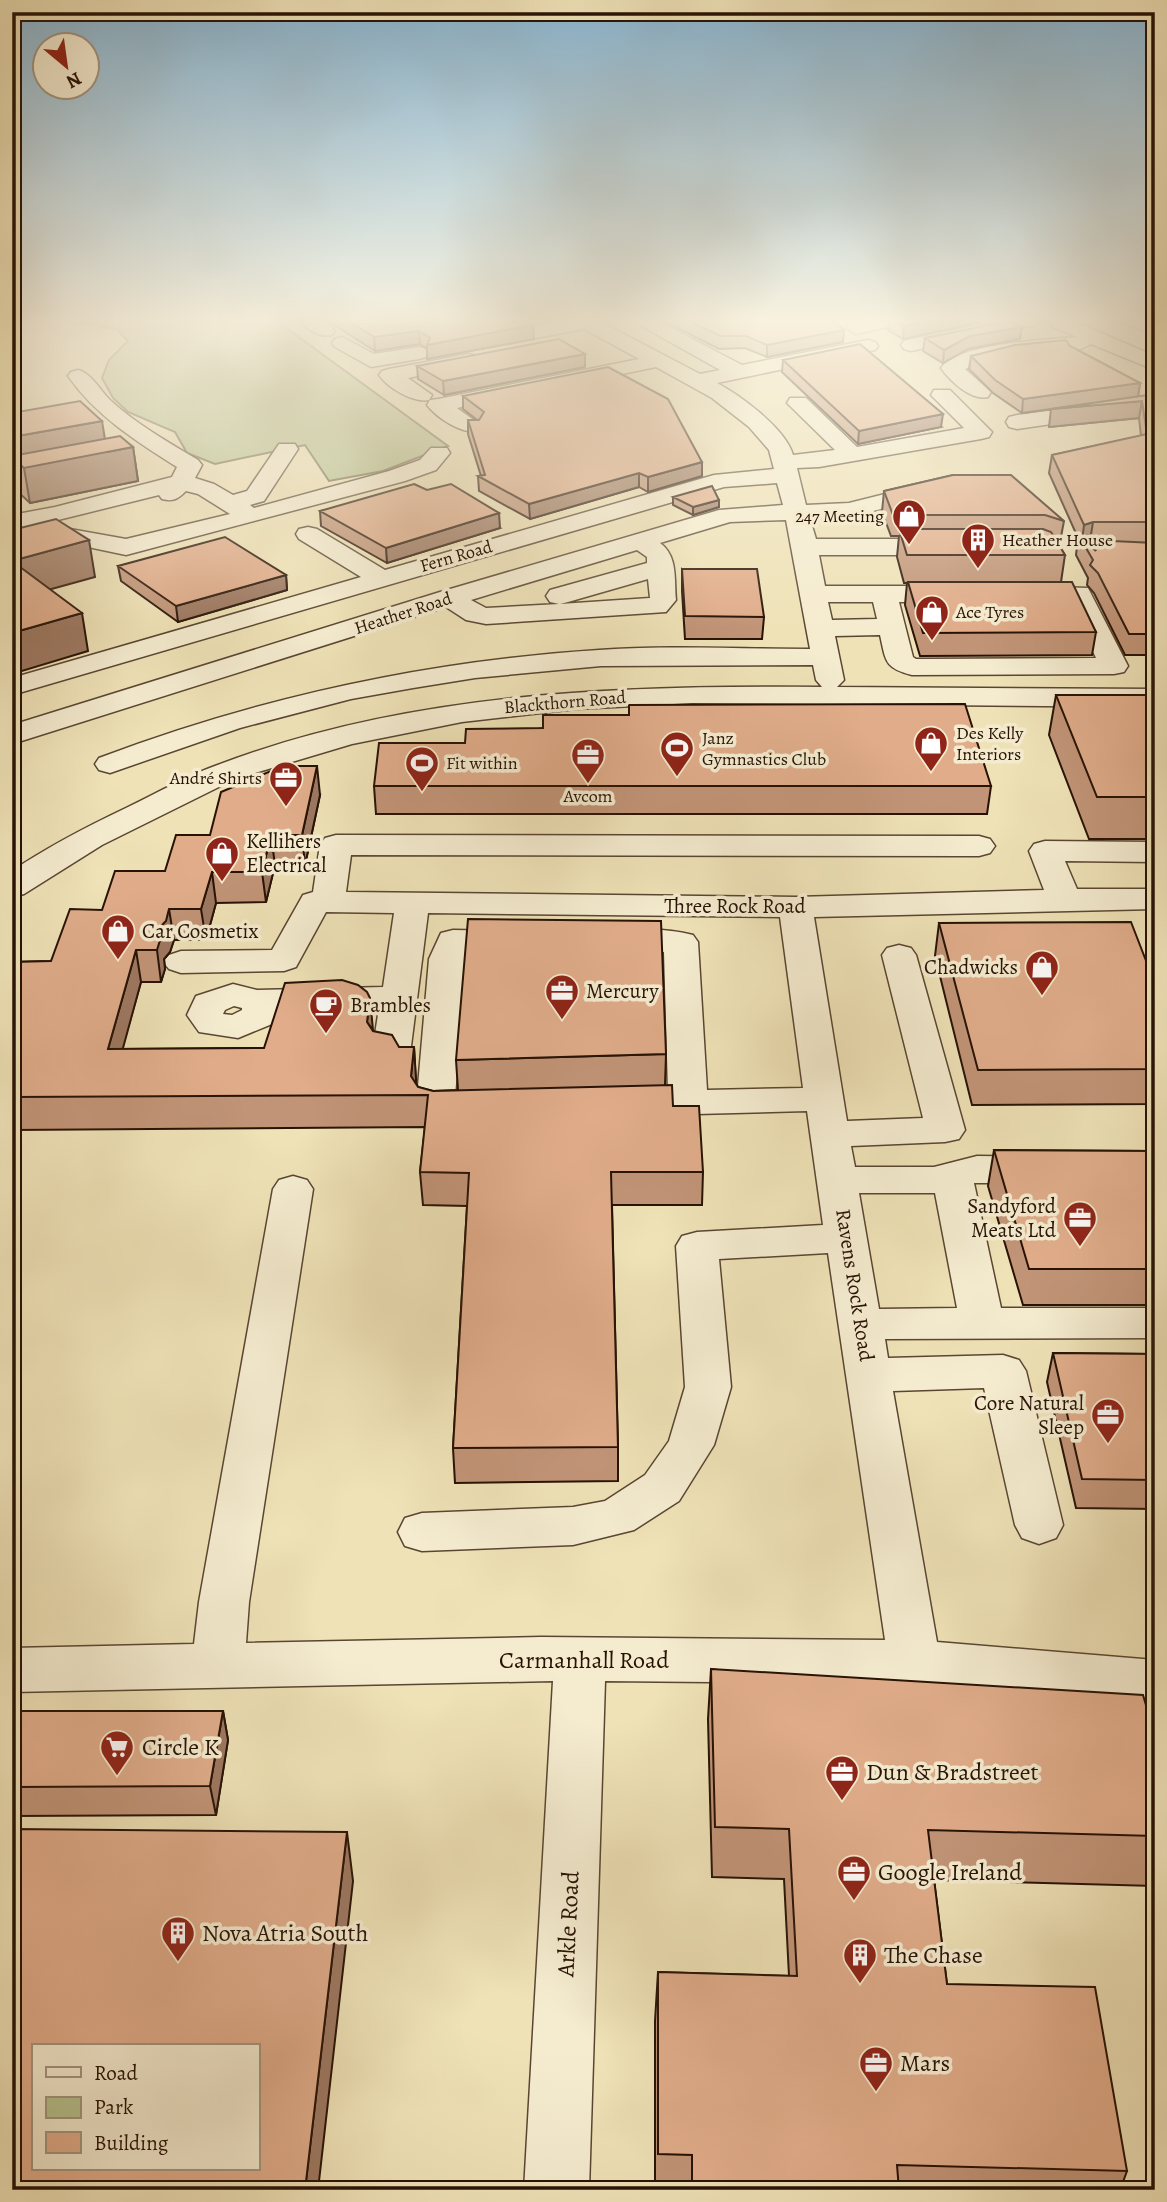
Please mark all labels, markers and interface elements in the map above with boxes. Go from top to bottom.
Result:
north arrow [32,32,102,102]
text: N [61,65,86,95]
shop icon: 247 Meeting [890,497,928,546]
place label: 247 Meeting [795,504,884,528]
building icon: Heather House [959,521,997,570]
place label: Heather House [1002,528,1113,552]
street label: Fern Road [417,534,495,578]
street label: Heather Road [351,586,455,640]
shop icon: Ace Tyres [913,593,951,642]
place label: Ace Tyres [955,600,1024,624]
street label: Blackthorn Road [503,685,627,719]
place label: Des Kelly Interiors [956,721,1024,766]
shop icon: Des Kelly Interiors [912,724,950,773]
place label: Janz Gymnastics Club [702,726,826,771]
sports icon: Janz Gymnastics Club [658,729,696,778]
office icon: Avcom [569,736,607,785]
sports icon: Fit within [403,744,441,793]
place label: Fit within [446,751,518,775]
office icon: André Shirts [267,759,305,808]
place label: André Shirts [169,766,262,790]
place label: Avcom [562,784,613,808]
place label: Kellihers Electrical [246,827,326,879]
shop icon: Kellihers Electrical [203,834,241,883]
street label: Three Rock Road [664,892,806,920]
shop icon: Car Cosmetix [99,912,137,961]
place label: Car Cosmetix [142,917,258,945]
shop icon: Chadwicks [1023,948,1061,997]
place label: Chadwicks [924,953,1018,981]
office icon: Mercury [543,972,581,1021]
place label: Mercury [586,977,659,1005]
cafe icon: Brambles [307,986,345,1035]
place label: Brambles [350,991,431,1019]
place label: Sandyford Meats Ltd [967,1192,1057,1244]
office icon: Sandyford Meats Ltd [1061,1199,1099,1248]
street label: Ravens Rock Road [829,1207,881,1364]
place label: Core Natural Sleep [974,1389,1084,1441]
office icon: Core Natural Sleep [1089,1396,1127,1445]
street label: Carmanhall Road [499,1644,669,1676]
supermarket icon: Circle K [98,1728,136,1777]
place label: Circle K [142,1731,219,1763]
office icon: Dun & Bradstreet [823,1753,861,1802]
place label: Dun & Bradstreet [866,1756,1038,1788]
office icon: Google Ireland [835,1853,873,1902]
place label: Google Ireland [878,1856,1022,1888]
street label: Arkle Road [549,1870,587,1979]
building icon: Nova Atria South [159,1914,197,1963]
place label: Nova Atria South [202,1917,369,1949]
building icon: The Chase [841,1936,879,1985]
place label: The Chase [884,1939,983,1971]
legend [32,2044,259,2170]
office icon: Mars [857,2044,895,2093]
place label: Mars [900,2047,950,2079]
text: Road [94,2059,138,2087]
text: Park [94,2093,134,2121]
text: Building [94,2129,169,2157]

